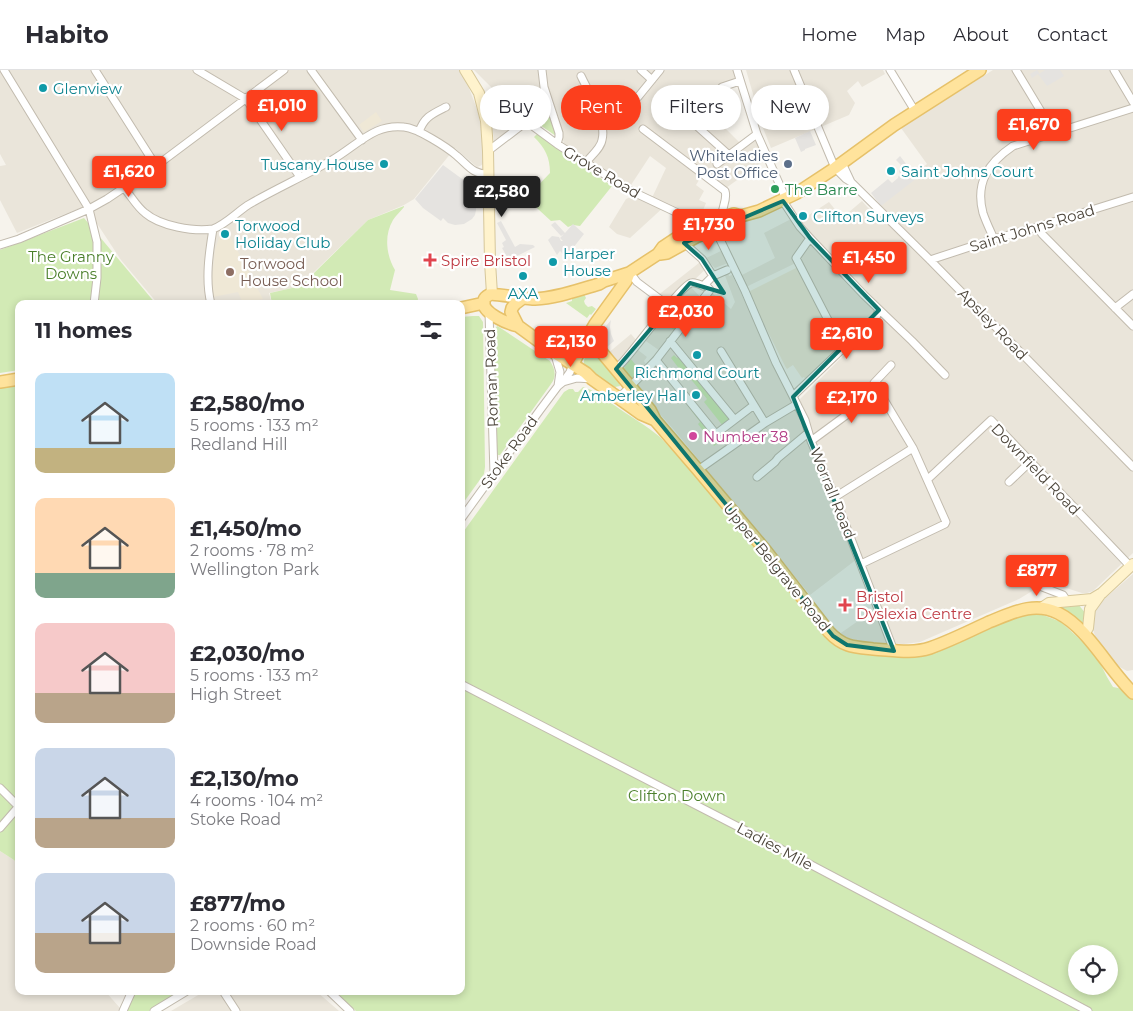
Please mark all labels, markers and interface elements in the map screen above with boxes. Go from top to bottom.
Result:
text: Habito [25,20,109,49]
text: Home [801,24,857,46]
text: Map [885,24,925,46]
text: About [953,24,1009,46]
text: Contact [1037,24,1108,46]
place label: Glenview [53,79,123,98]
marker: Glenview [37,82,49,94]
chip: Buy [480,85,551,130]
chip: Rent [561,85,641,130]
chip: Filters [651,85,741,130]
chip: New [751,85,829,130]
pin: £1,010 [241,90,323,132]
text: £1,010 [257,96,307,115]
pin: £1,670 [993,108,1075,151]
text: £1,670 [1008,115,1060,134]
street label: Grove Road [560,142,644,202]
place label: Whiteladies Post Office [689,146,778,182]
place label: Tuscany House [261,155,374,174]
pin: £1,620 [88,156,170,198]
marker: Tuscany House [378,158,390,170]
marker: Whiteladies Post Office [782,158,794,170]
text: £1,620 [103,162,155,181]
place label: Saint Johns Court [901,162,1034,181]
marker: Saint Johns Court [885,165,897,177]
pin: £2,580 [461,176,543,218]
place label: The Barre [785,180,858,199]
text: £2,580 [474,182,530,201]
marker: The Barre [769,183,781,195]
street label: Saint Johns Road [967,200,1097,256]
place label: Clifton Surveys [813,207,924,226]
pin: £1,730 [668,208,750,251]
marker: Clifton Surveys [797,210,809,222]
text: £1,730 [683,215,735,234]
place label: Torwood Holiday Club [235,216,330,252]
marker: Torwood Holiday Club [219,228,231,240]
pin: £1,450 [828,242,910,284]
place label: Harper House [563,244,615,280]
park label: The Granny Downs [28,247,115,283]
text: £1,450 [843,248,895,267]
place label: Spire Bristol [441,251,531,270]
marker: Spire Bristol [423,253,437,267]
place label: Torwood House School [240,254,343,290]
marker: Harper House [547,256,559,268]
marker: Torwood House School [224,266,236,278]
marker: AXA [517,270,529,282]
place label: AXA [508,284,538,303]
street label: Apsley Road [954,284,1032,364]
pin: £2,030 [645,296,727,338]
text: £2,030 [658,302,714,321]
icon: filters [417,316,445,344]
text: 11 homes [35,318,132,343]
pin: £2,610 [806,318,888,360]
text: £2,610 [821,324,873,343]
pin: £2,130 [530,326,612,368]
street label: Roman Road [480,329,502,427]
text: £2,130 [546,332,596,351]
marker: Richmond Court [691,349,703,361]
place label: Richmond Court [634,363,760,382]
pin: £2,170 [811,382,893,424]
place label: Amberley Hall [580,386,686,405]
text: £2,170 [827,388,877,407]
marker: Amberley Hall [690,389,702,401]
text: £2,580/mo [190,391,305,416]
icon: home [75,393,135,453]
street label: Stoke Road [476,412,542,492]
text: 5 rooms · 133 m² [190,416,319,435]
street label: Downfield Road [987,419,1085,519]
place label: Number 38 [703,427,788,446]
marker: Number 38 [687,430,699,442]
text: Redland Hill [190,435,288,454]
street label: Worrall Road [806,445,860,541]
street label: Upper Belgrave Road [719,499,835,635]
text: £1,450/mo [190,516,302,541]
icon: home [75,518,135,578]
text: 2 rooms · 78 m² [190,541,314,560]
pin: £877 [1007,554,1067,597]
text: Wellington Park [190,560,319,579]
text: £877 [1017,561,1057,580]
place label: Bristol Dyslexia Centre [856,587,972,623]
marker: Bristol Dyslexia Centre [838,598,852,612]
text: £2,030/mo [190,641,305,666]
icon: home [75,643,135,703]
text: 5 rooms · 133 m² [190,666,319,685]
text: High Street [190,685,282,704]
text: £2,130/mo [190,766,299,791]
icon: home [75,768,135,828]
park label: Clifton Down [628,786,726,805]
text: 4 rooms · 104 m² [190,791,323,810]
text: Stoke Road [190,810,281,829]
street label: Ladies Mile [734,818,816,874]
text: £877/mo [190,891,285,916]
icon: home [75,893,135,953]
text: 2 rooms · 60 m² [190,916,315,935]
text: Downside Road [190,935,317,954]
map controls [1068,945,1118,995]
button: locate [1068,945,1118,995]

